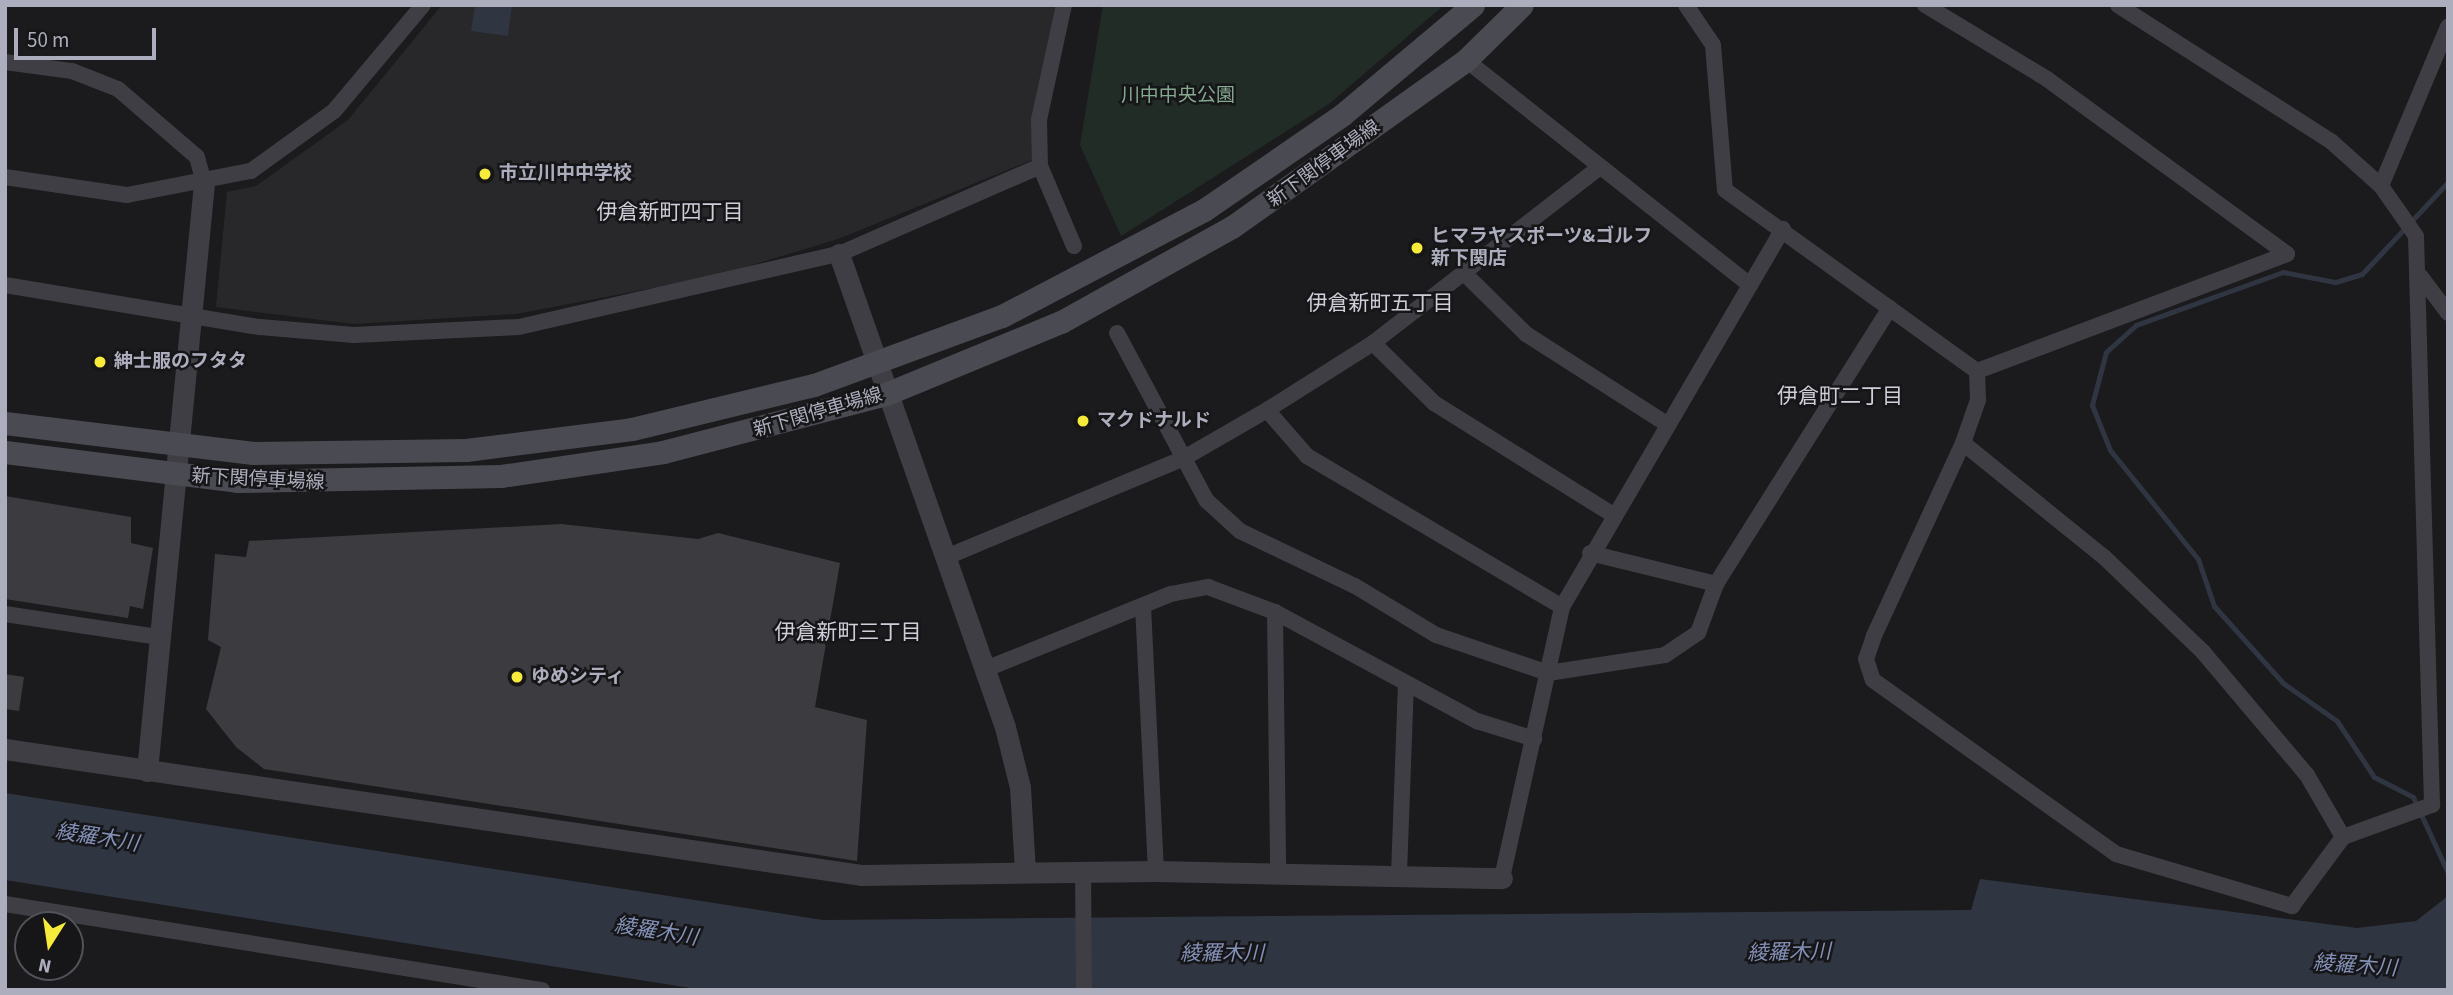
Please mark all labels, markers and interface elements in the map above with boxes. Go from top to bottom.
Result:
scale bar [18,14,159,58]
text: 50 m [27,25,69,55]
park label: 川中中央公園 [1121,85,1235,107]
street label: 新下関停車場線 [1263,116,1385,212]
place label: 市立川中中学校 [499,163,632,185]
marker: 市立川中中学校 [477,166,493,182]
district label: 伊倉新町四丁目 [597,199,743,225]
place label: ヒマラヤスポーツ&ゴルフ 新下関店 [1431,226,1653,270]
marker: ヒマラヤスポーツ&ゴルフ 新下関店 [1409,240,1425,256]
district label: 伊倉新町五丁目 [1307,290,1453,316]
place label: 紳士服のフタタ [114,351,247,373]
marker: 紳士服のフタタ [92,354,108,370]
district label: 伊倉町二丁目 [1777,383,1903,409]
street label: 新下関停車場線 [751,384,885,442]
place label: マクドナルド [1097,410,1211,432]
marker: マクドナルド [1075,413,1091,429]
street label: 新下関停車場線 [191,465,325,495]
district label: 伊倉新町三丁目 [775,619,921,645]
place label: ゆめシティ [531,666,626,688]
marker: ゆめシティ [509,669,525,685]
water label: 綾羅木川 [54,818,140,856]
north arrow [14,911,84,981]
water label: 綾羅木川 [613,912,699,950]
water label: 綾羅木川 [1747,939,1831,965]
water label: 綾羅木川 [1180,940,1264,966]
water label: 綾羅木川 [2312,950,2398,980]
text: N [36,951,54,980]

